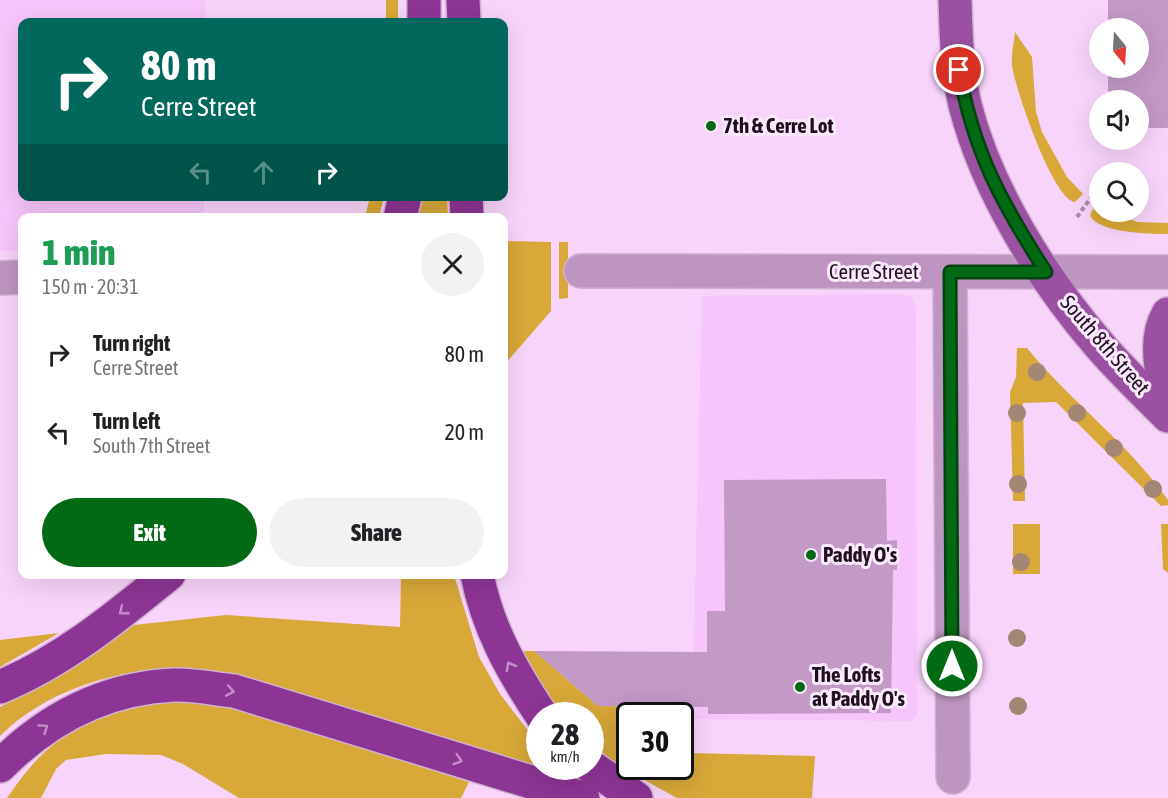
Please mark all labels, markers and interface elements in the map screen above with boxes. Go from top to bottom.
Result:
north arrow [1089,18,1149,78]
map controls [1089,18,1149,222]
text: 80 m [141,41,216,89]
icon: right [42,42,120,120]
pin [933,44,984,95]
icon: arrive [942,53,975,86]
button: sound [1089,90,1149,150]
text: Cerre Street [141,91,257,122]
place label: 7th & Cerre Lot [723,113,834,137]
marker: 7th & Cerre Lot [704,119,718,133]
icon: left [184,156,217,189]
icon: ahead [247,156,280,189]
icon: right [310,156,343,189]
button: search [1089,162,1149,222]
text: 1 min [42,231,116,273]
button: close [421,233,484,296]
street label: Cerre Street [829,259,919,283]
text: 150 m · 20:31 [42,275,139,298]
street label: South 8th Street [1056,290,1155,399]
text: Turn right [93,330,170,356]
icon: right [42,338,75,371]
text: 80 m [444,341,484,367]
text: Cerre Street [93,356,179,379]
text: Turn left [93,408,160,434]
icon: left [42,416,75,449]
text: 20 m [444,419,484,445]
text: South 7th Street [93,434,210,457]
button: Exit [42,498,257,567]
button: Share [269,498,484,567]
place label: Paddy O's [823,542,898,566]
marker: Paddy O's [804,548,818,562]
one-way arrow [119,604,130,615]
position arrow [920,634,984,698]
one-way arrow [506,662,517,672]
place label: The Lofts at Paddy O's [812,662,905,710]
marker: The Lofts at Paddy O's [793,680,807,694]
one-way arrow [224,684,234,697]
speed limit sign: 30 [616,702,694,780]
text: 28 [551,717,579,751]
one-way arrow [38,723,48,735]
text: km/h [550,748,580,765]
one-way arrow [452,753,463,765]

